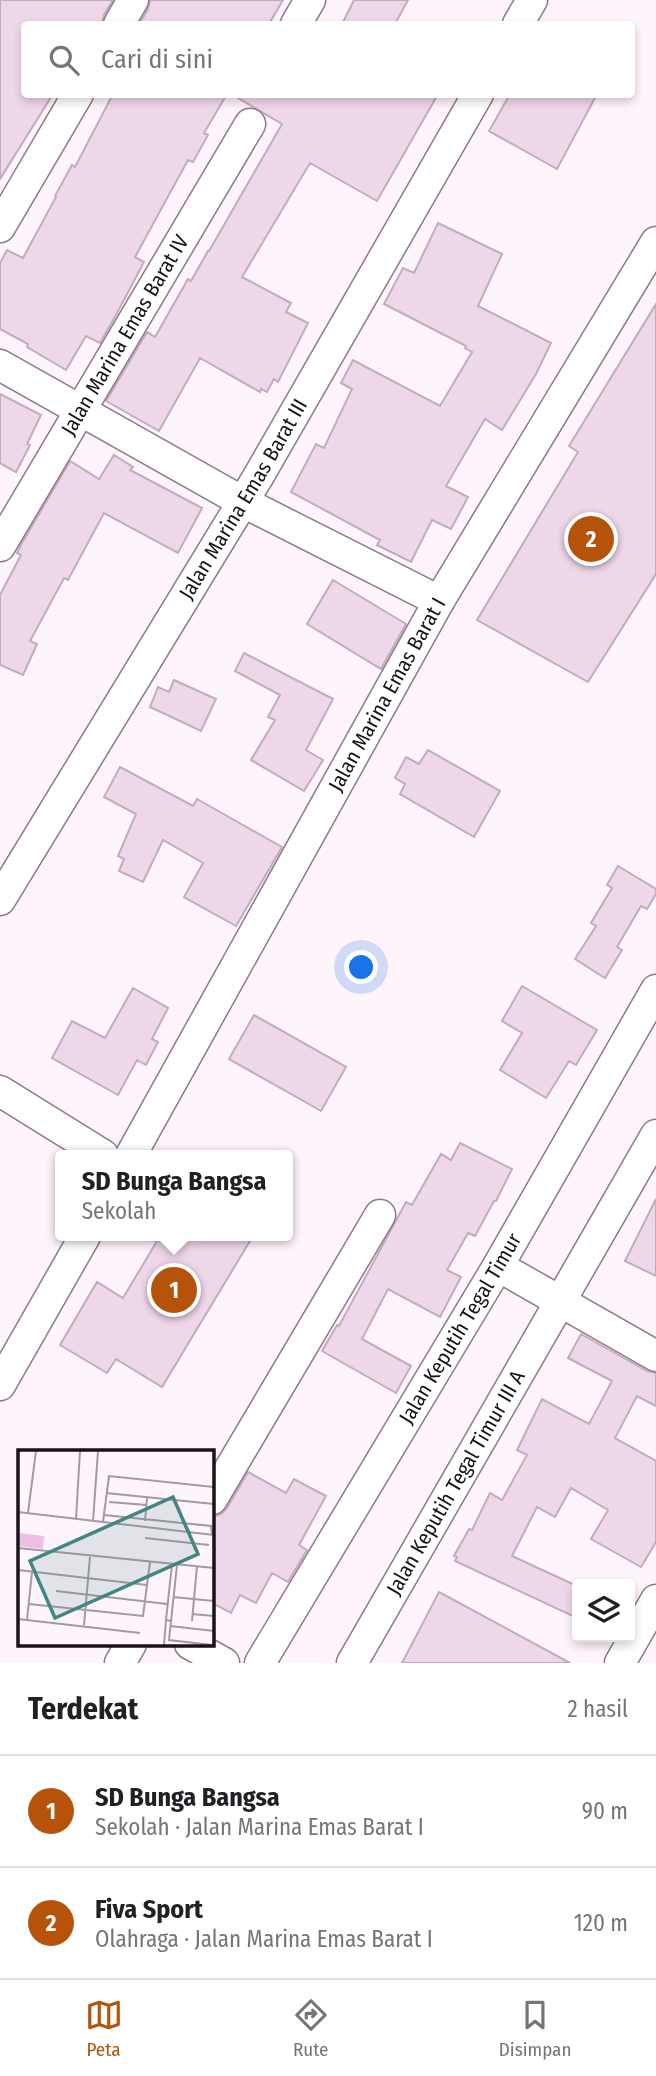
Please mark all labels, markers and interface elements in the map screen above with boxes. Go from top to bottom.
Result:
search box [21,21,635,98]
icon: search [45,41,83,79]
text: Cari di sini [101,44,213,75]
street label: Jalan Marina Emas Barat IV [55,230,194,440]
street label: Jalan Marina Emas Barat III [174,394,313,604]
pin: 2 [568,513,614,565]
street label: Jalan Marina Emas Barat I [323,593,451,796]
your location [344,950,378,984]
popup [55,1150,293,1241]
text: SD Bunga Bangsa [82,1166,266,1197]
text: Sekolah [82,1197,156,1225]
street label: Jalan Keputih Tegal Timur [393,1228,527,1429]
pin: 1 [151,1264,197,1316]
street label: Jalan Keputih Tegal Timur III A [381,1366,531,1600]
inset map [18,1450,214,1646]
map controls [572,1579,635,1642]
button: layers [572,1579,635,1642]
text: Terdekat [28,1691,138,1727]
text: 2 hasil [568,1695,628,1723]
text: SD Bunga Bangsa [95,1782,280,1813]
text: 1 [46,1797,56,1825]
text: 90 m [582,1797,628,1825]
text: Sekolah · Jalan Marina Emas Barat I [95,1813,424,1841]
text: Fiva Sport [95,1894,203,1925]
text: 2 [46,1909,56,1937]
text: 120 m [574,1909,628,1937]
text: Olahraga · Jalan Marina Emas Barat I [95,1925,433,1953]
tab: Peta [85,1996,123,2061]
tab: Rute [292,1996,330,2061]
tab: Disimpan [499,1996,571,2061]

